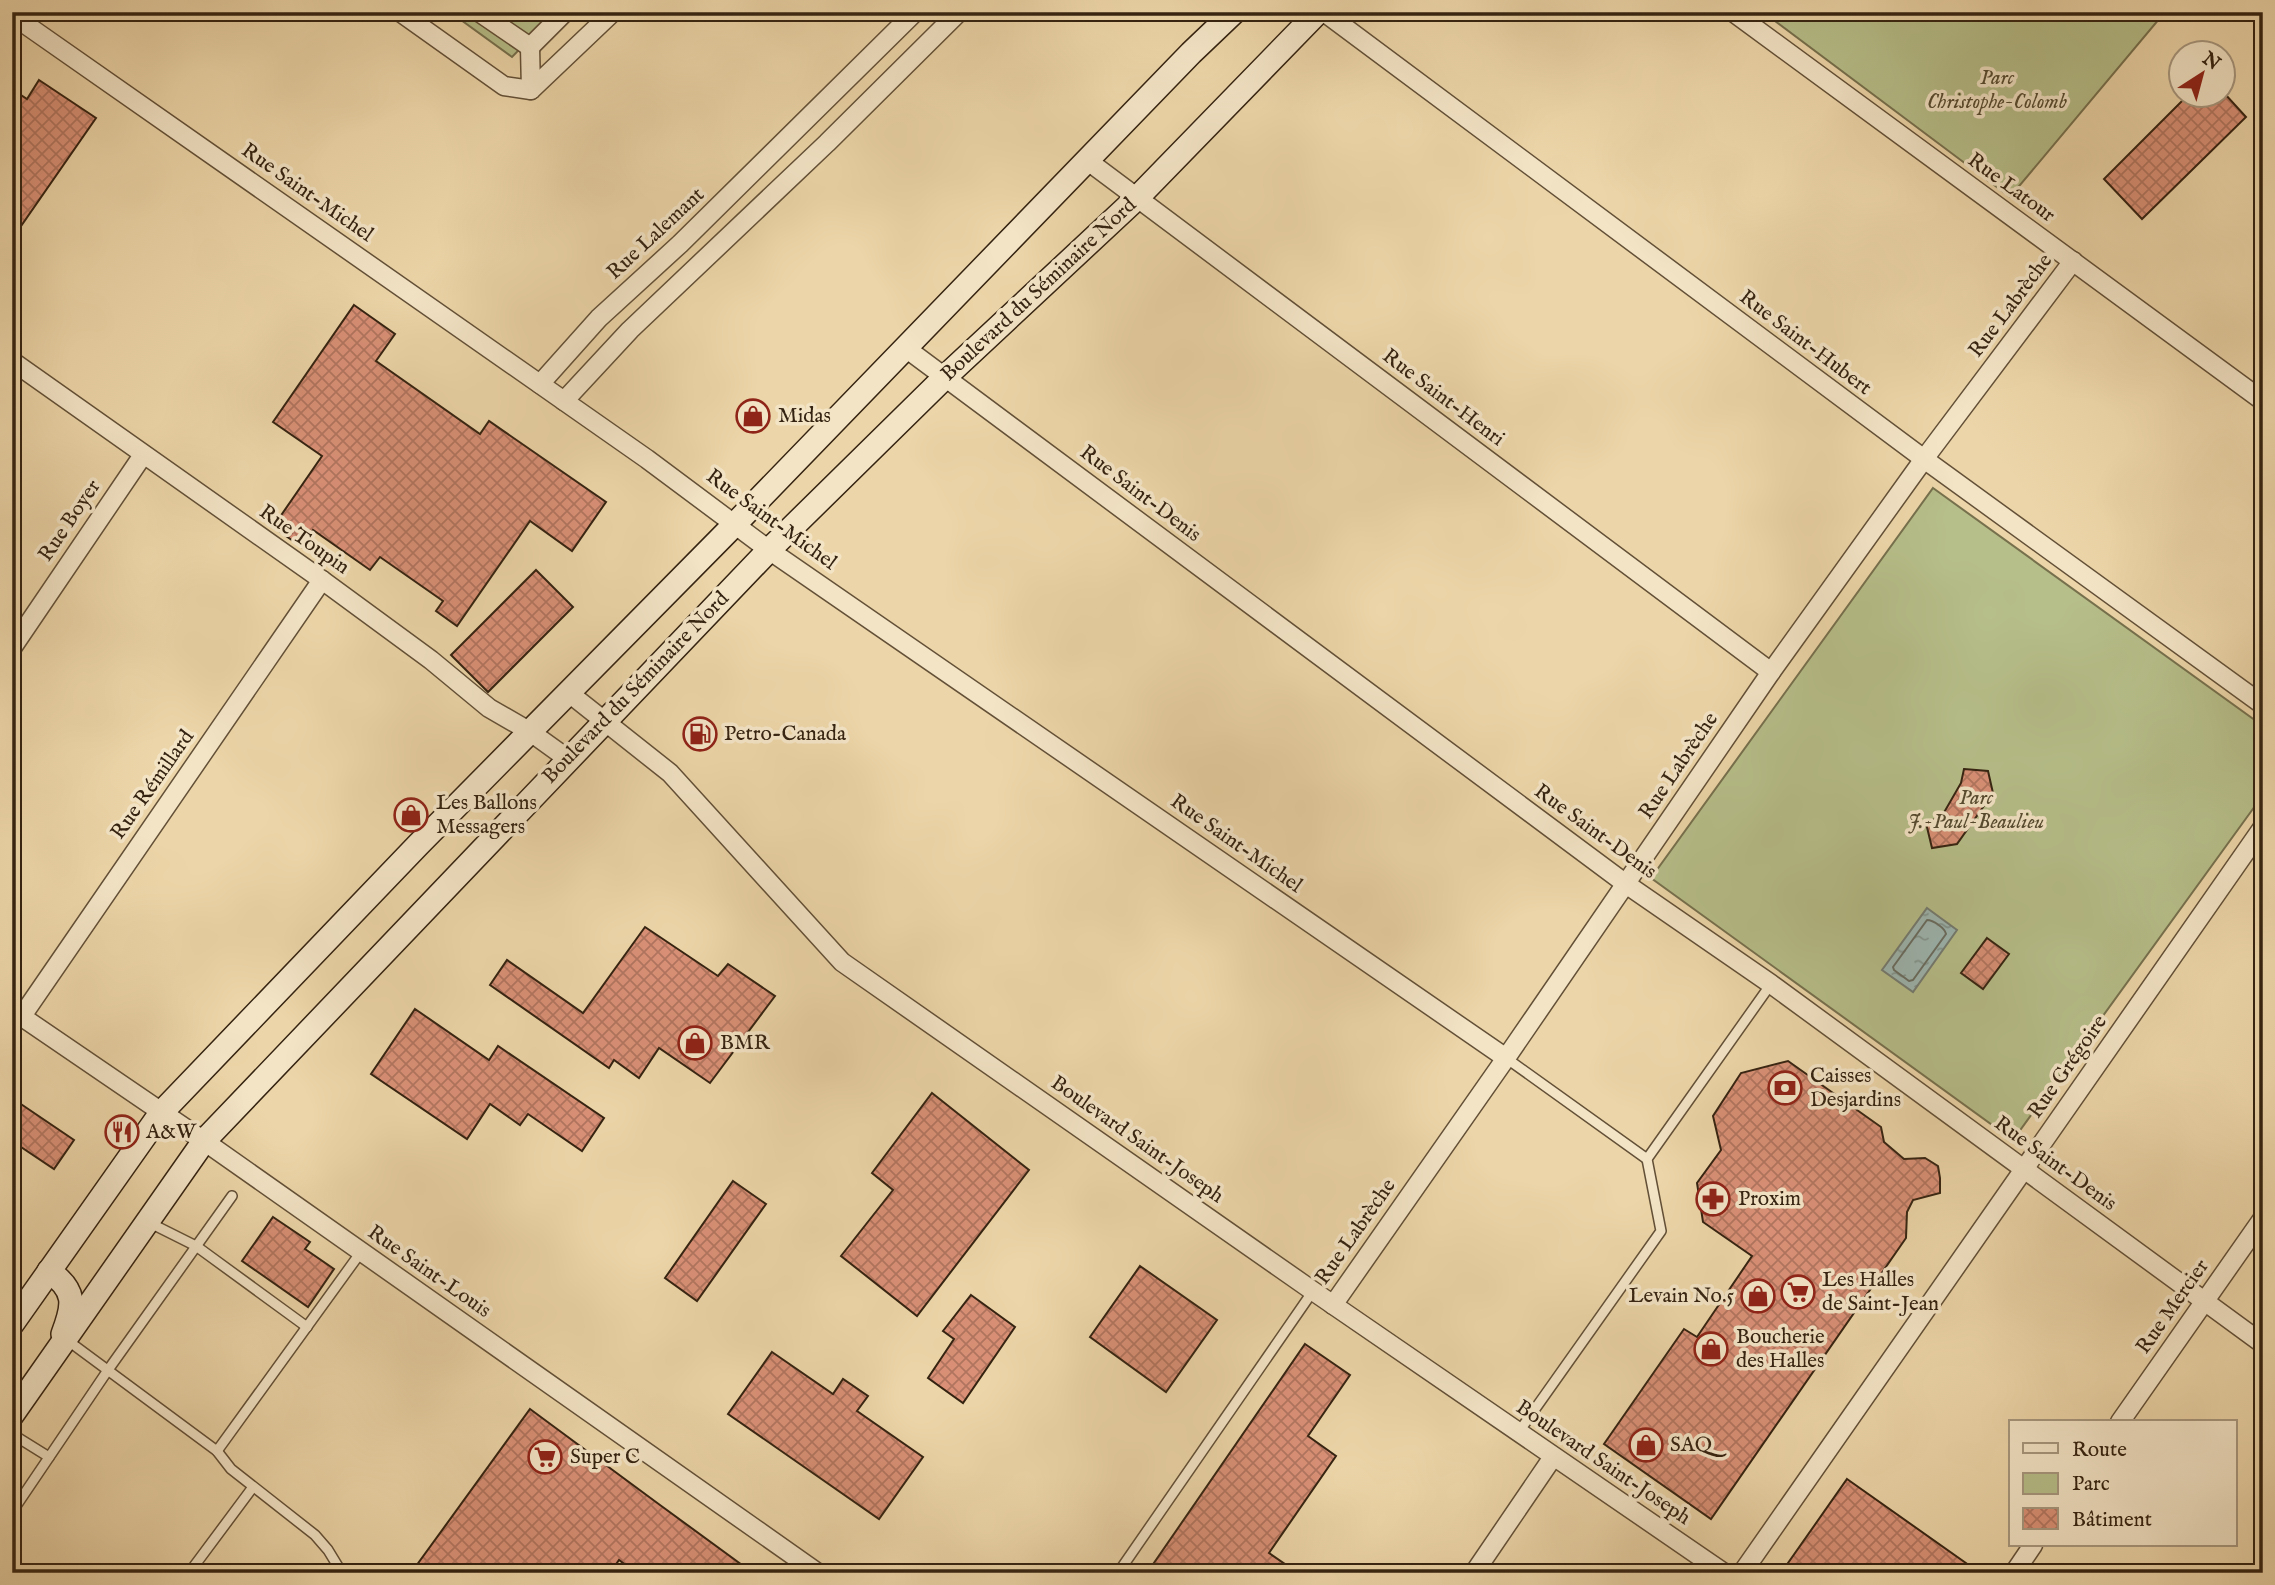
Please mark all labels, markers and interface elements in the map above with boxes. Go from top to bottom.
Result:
north arrow [2166,38,2236,108]
text: N [2196,47,2225,77]
park label: Parc Christophe-Colomb [1927,65,2067,116]
street label: Rue Saint-Michel [236,137,379,249]
street label: Rue Latour [1962,147,2060,229]
street label: Rue Lalemant [601,182,711,286]
street label: Boulevard du Séminaire Nord [936,192,1143,388]
street label: Rue Labrèche [1963,248,2059,363]
street label: Rue Saint-Hubert [1733,284,1877,402]
street label: Rue Saint-Henri [1376,343,1510,453]
shop icon: Midas [734,397,772,435]
place label: Midas [778,403,831,430]
street label: Rue Saint-Denis [1074,440,1206,548]
street label: Rue Saint-Michel [700,463,842,577]
street label: Rue Boyer [33,474,107,567]
street label: Rue Toupin [253,499,355,581]
street label: Boulevard du Séminaire Nord [537,585,736,790]
street label: Rue Labrèche [1633,707,1725,825]
fuel station icon: Petro-Canada [681,715,719,753]
place label: Petro-Canada [724,721,847,748]
street label: Rue Rémillard [105,724,201,845]
street label: Rue Saint-Denis [1528,778,1662,886]
park label: Parc J.-Paul-Beaulieu [1908,785,2044,836]
street label: Rue Saint-Michel [1165,788,1308,900]
place label: Les Ballons Messagers [436,790,537,841]
shop icon: Les Ballons Messagers [392,796,430,834]
street label: Rue Grégoire [2022,1010,2114,1124]
shop icon: BMR [676,1024,714,1062]
place label: BMR [720,1030,771,1057]
place label: Caisses Desjardins [1810,1063,1901,1114]
bank icon: Caisses Desjardins [1766,1069,1804,1107]
street label: Boulevard Saint-Joseph [1045,1070,1229,1210]
street label: Rue Saint-Denis [1988,1110,2122,1218]
restaurant icon: A&W [103,1113,141,1151]
place label: A&W [145,1119,197,1146]
street label: Rue Labrèche [1310,1173,1403,1290]
pharmacy icon: Proxim [1694,1180,1732,1218]
place label: Proxim [1738,1186,1801,1213]
street label: Rue Saint-Louis [362,1219,496,1325]
street label: Rue Mercier [2130,1254,2216,1360]
place label: Les Halles de Saint-Jean [1822,1267,1939,1318]
supermarket icon: Les Halles de Saint-Jean [1779,1273,1817,1311]
shop icon: Levain No.5 [1739,1277,1777,1315]
place label: Levain No.5 [1629,1283,1734,1310]
place label: Boucherie des Halles [1736,1324,1825,1375]
shop icon: Boucherie des Halles [1692,1330,1730,1368]
street label: Boulevard Saint-Joseph [1510,1394,1696,1532]
legend [2009,1420,2236,1546]
shop icon: SAQ [1627,1426,1665,1464]
place label: SAQ [1670,1432,1727,1459]
text: Route [2072,1437,2127,1464]
supermarket icon: Super C [526,1438,564,1476]
place label: Super C [570,1444,640,1471]
text: Parc [2072,1471,2110,1498]
text: Bâtiment [2072,1507,2152,1534]

